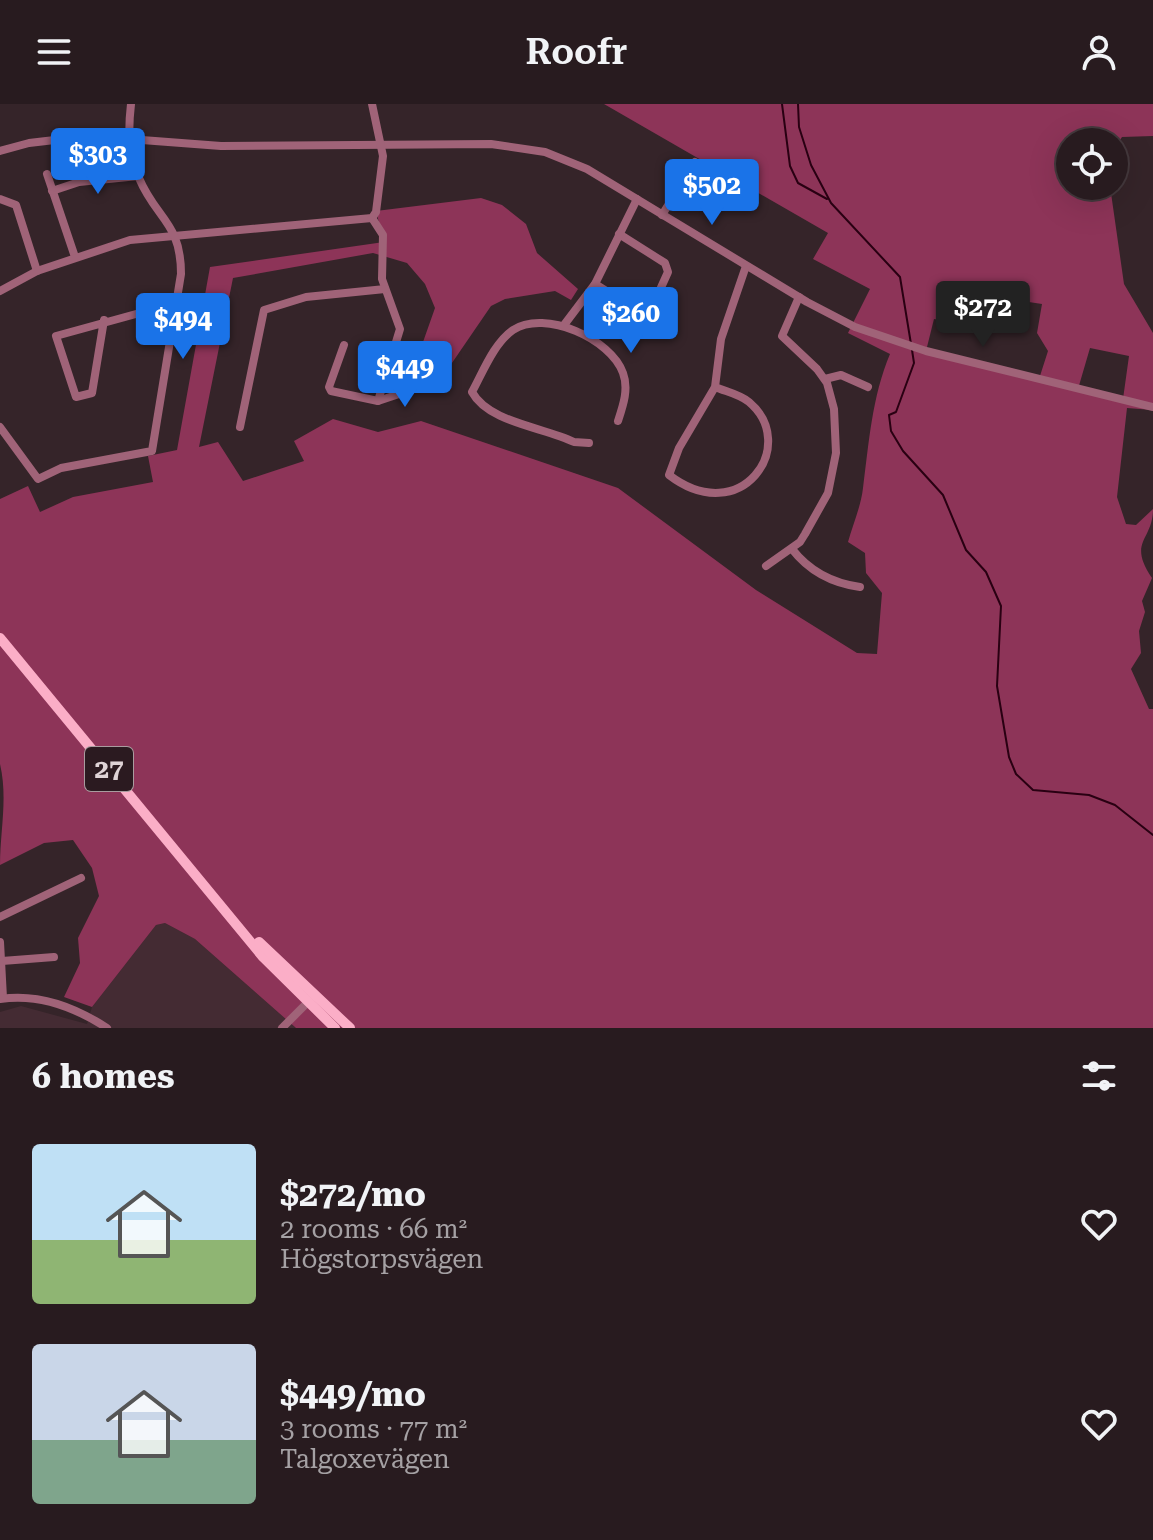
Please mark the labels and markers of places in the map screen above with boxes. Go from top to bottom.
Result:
pin: $303 [51,128,145,196]
pin: $502 [665,159,759,227]
pin: $272 [936,281,1030,349]
pin: $260 [584,287,678,355]
pin: $494 [136,293,230,361]
pin: $449 [358,341,452,409]

